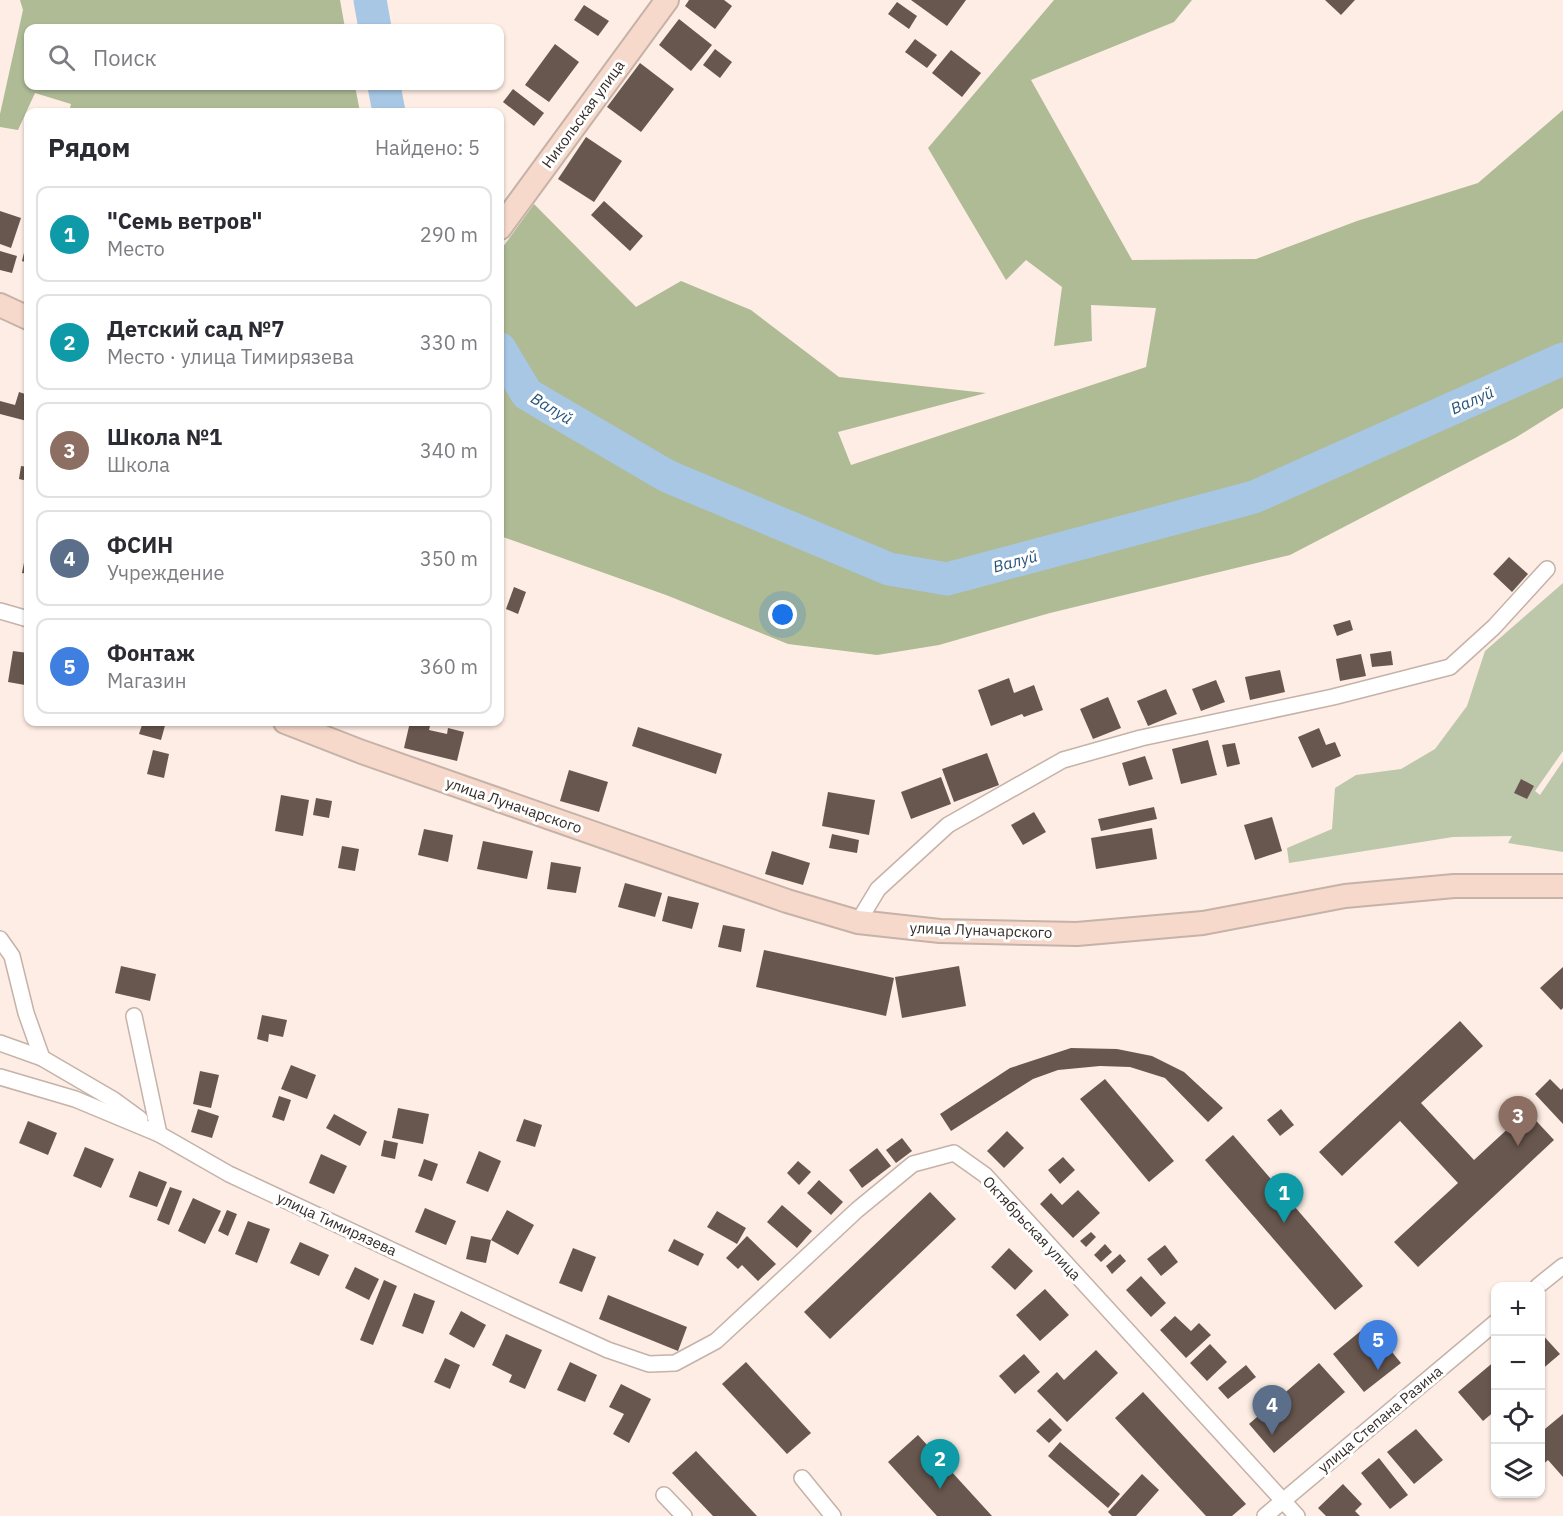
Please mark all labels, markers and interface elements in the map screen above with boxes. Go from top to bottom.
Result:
search box [24,24,504,90]
icon: search [45,41,78,74]
text: Поиск [93,43,157,72]
street label: Никольская улица [537,56,629,172]
text: Рядом [48,130,130,164]
text: Найдено: 5 [375,134,480,161]
text: "Семь ветров" [107,206,262,235]
text: 1 [64,221,76,248]
text: 290 m [420,221,478,248]
text: Место [107,235,165,262]
text: Детский сад №7 [107,314,284,343]
text: 2 [64,329,76,356]
text: 330 m [420,329,478,356]
text: Место · улица Тимирязева [107,343,354,370]
water label: Валуй [1447,382,1497,418]
water label: Валуй [528,388,576,428]
text: Школа №1 [107,422,222,451]
text: 3 [64,437,76,464]
text: 340 m [420,437,478,464]
text: Школа [107,451,170,478]
text: ФСИН [107,530,173,559]
text: 4 [64,545,76,572]
text: 350 m [420,545,478,572]
water label: Валуй [991,545,1039,577]
text: Учреждение [107,559,224,586]
your location [768,600,797,629]
text: Фонтаж [107,638,195,667]
text: 5 [64,653,76,680]
text: 360 m [420,653,478,680]
text: Магазин [107,667,187,694]
street label: улица Луначарского [443,773,585,837]
street label: улица Луначарского [909,918,1053,942]
pin: 3 [1498,1096,1538,1146]
street label: Октябрьская улица [979,1172,1085,1284]
pin: 1 [1264,1174,1304,1223]
street label: улица Тимирязева [274,1188,400,1260]
map controls [1491,1282,1545,1498]
button: + [1491,1282,1545,1336]
pin: 5 [1358,1320,1398,1370]
button: − [1491,1336,1545,1390]
street label: улица Степана Разина [1314,1361,1446,1477]
pin: 4 [1252,1386,1292,1435]
button: locate [1491,1390,1545,1444]
pin: 2 [920,1440,960,1489]
button: layers [1491,1444,1545,1498]

